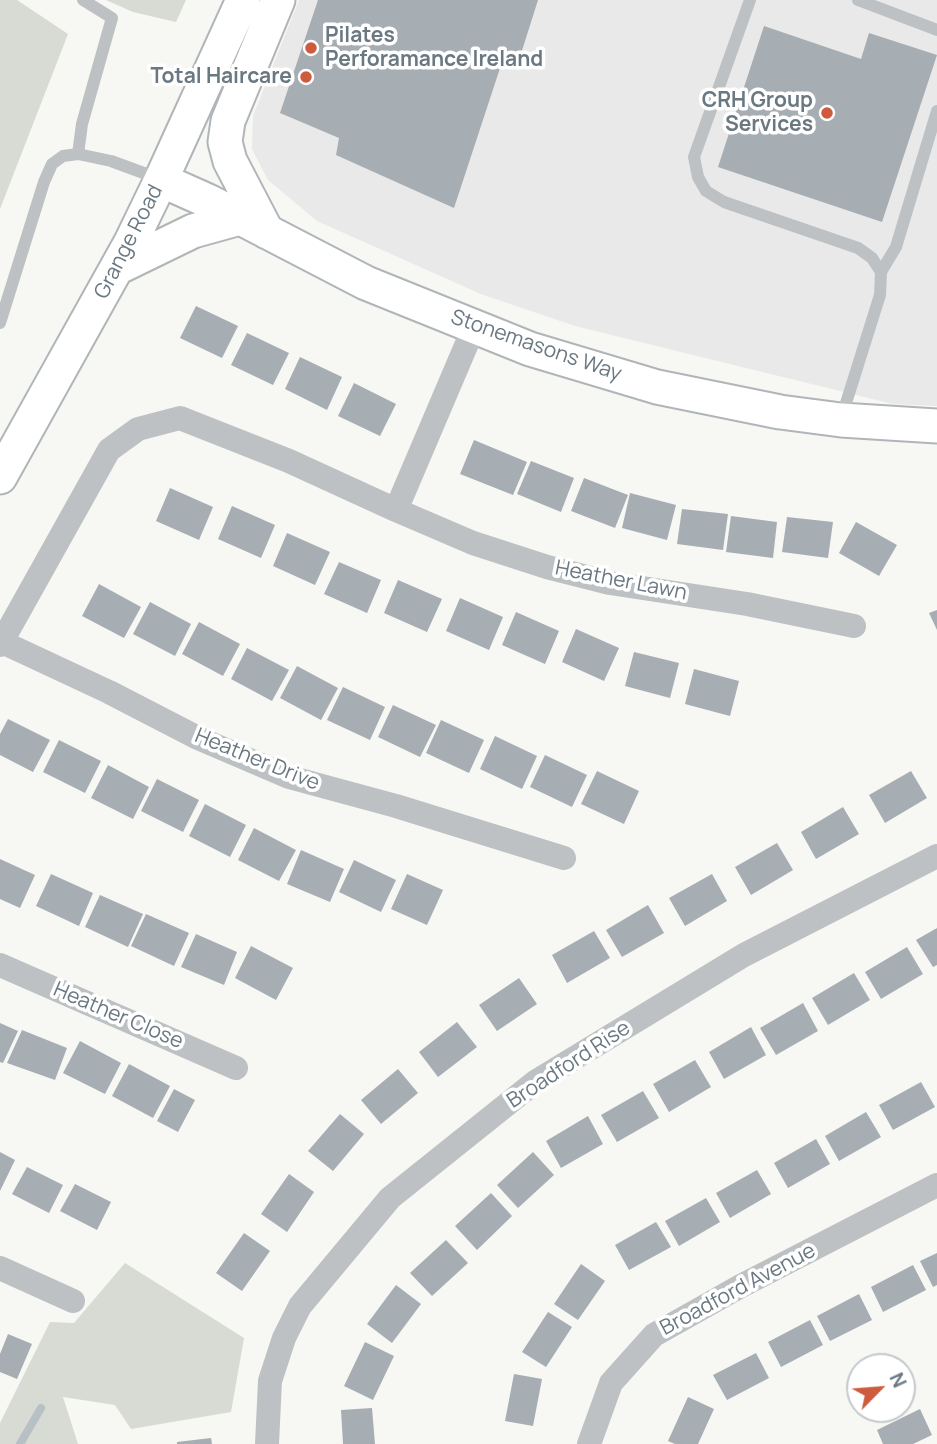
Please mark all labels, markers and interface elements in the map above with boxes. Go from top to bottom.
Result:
place label: Pilates Perforamance Ireland [325,23,543,73]
marker: Pilates Perforamance Ireland [303,40,319,56]
place label: Total Haircare [151,64,292,90]
marker: Total Haircare [298,69,314,85]
place label: CRH Group Services [702,88,813,138]
marker: CRH Group Services [819,105,835,121]
street label: Grange Road [89,181,169,303]
street label: Stonemasons Way [447,305,625,387]
street label: Heather Lawn [553,556,689,606]
street label: Heather Drive [191,724,323,796]
street label: Heather Close [49,977,187,1055]
street label: Broadford Rise [503,1016,635,1114]
street label: Broadford Avenue [656,1238,820,1342]
north arrow [846,1353,916,1423]
text: N [884,1368,913,1392]

